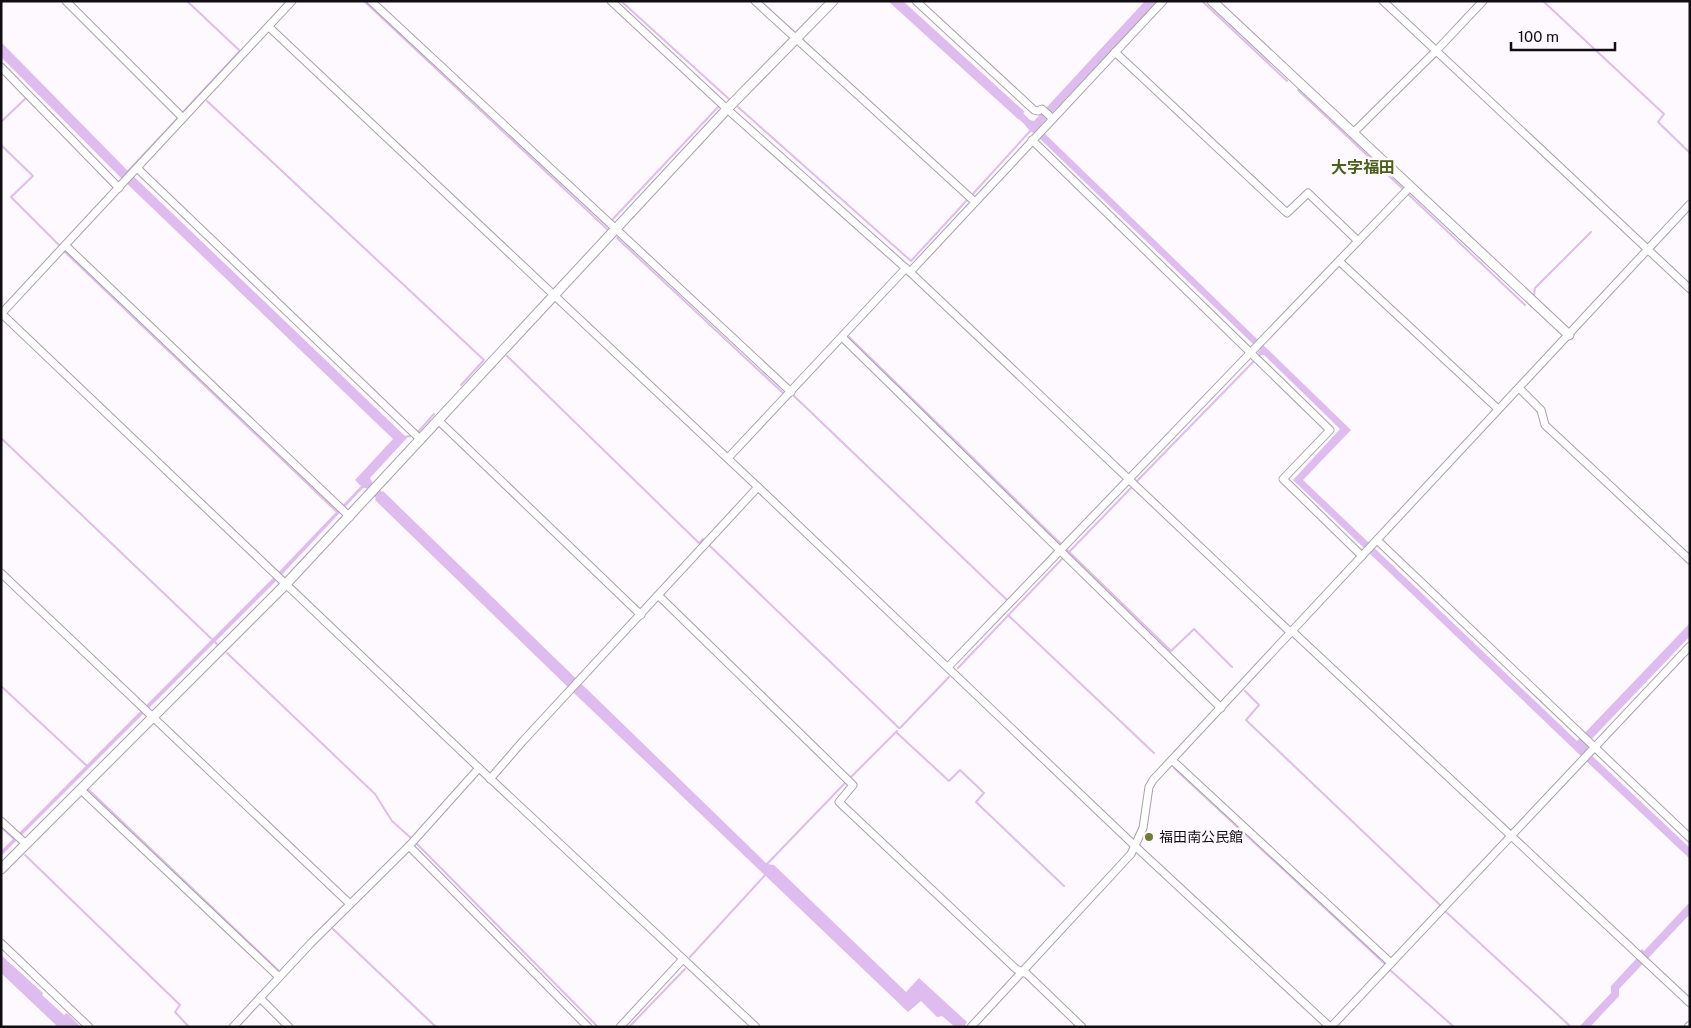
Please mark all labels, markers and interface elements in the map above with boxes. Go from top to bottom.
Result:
scale bar [1511,20,1615,52]
text: 100 m [1518,28,1559,45]
district label: 大字福田 [1331,158,1395,177]
place label: 福田南公民館 [1159,829,1243,845]
marker: 福田南公民館 [1143,831,1155,843]

